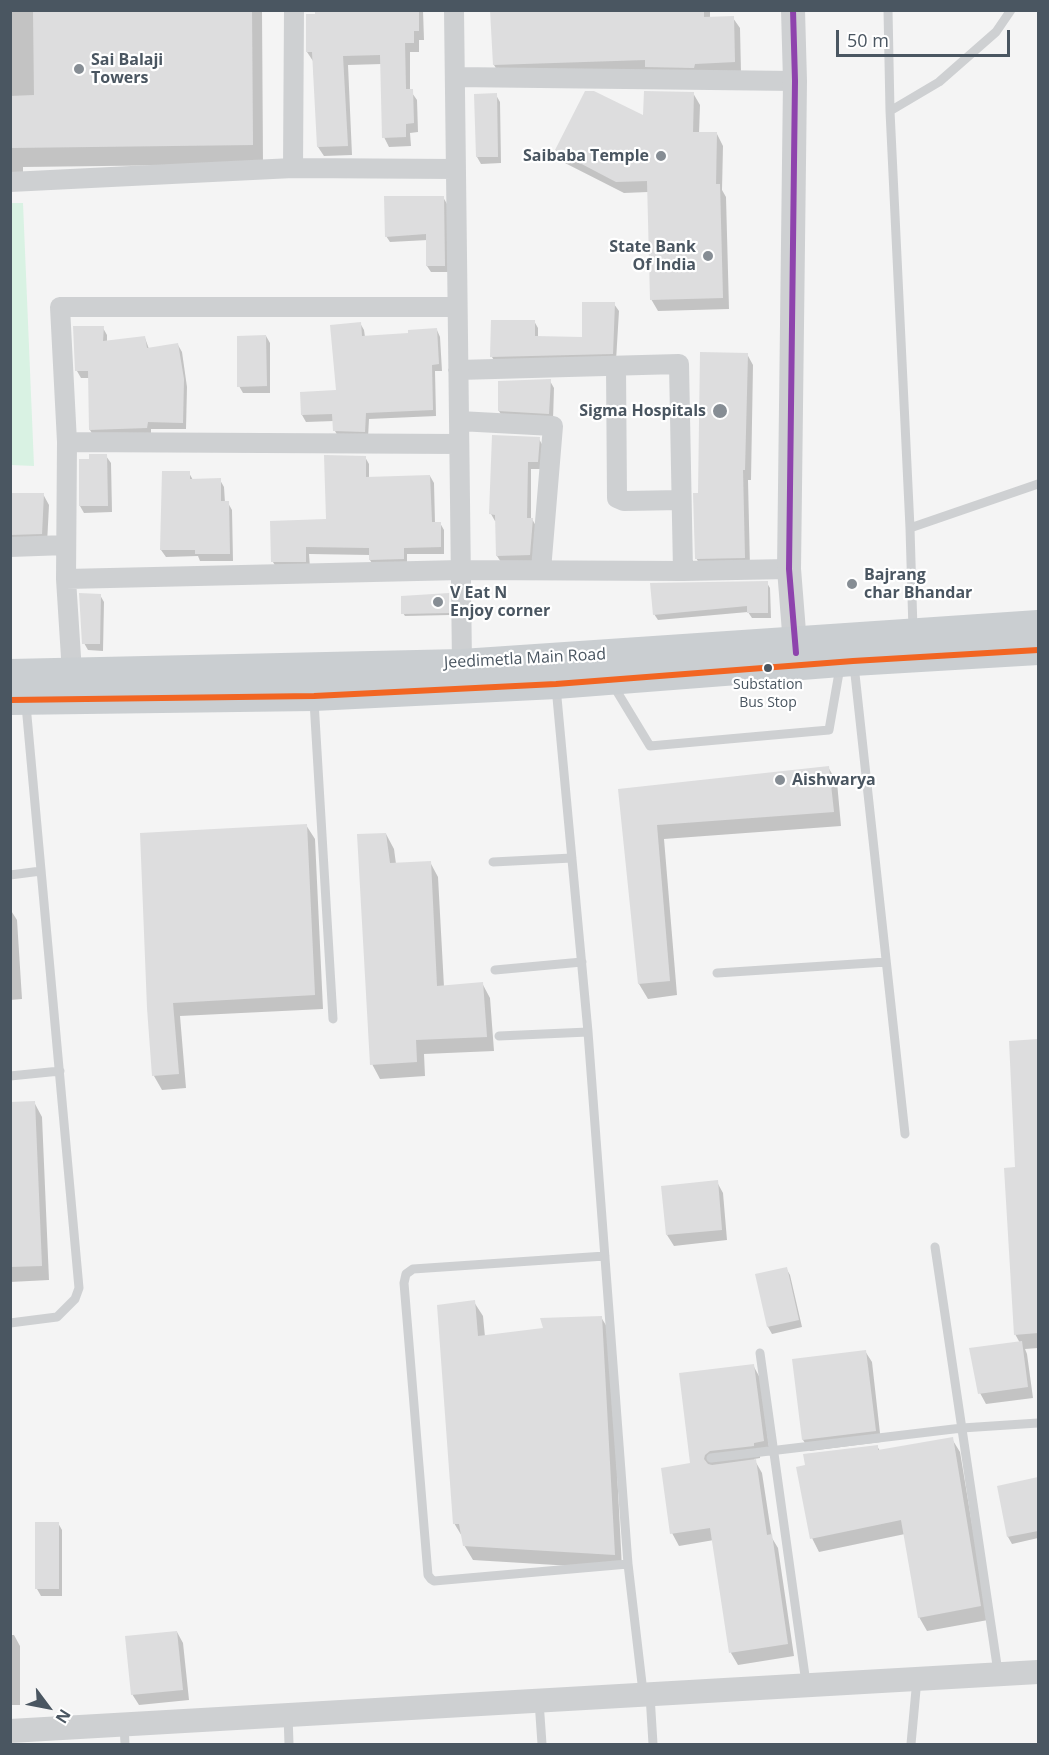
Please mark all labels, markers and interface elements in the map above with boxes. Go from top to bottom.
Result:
scale bar [839,18,1013,56]
text: 50 m [847,28,889,52]
place label: Sai Balaji Towers [91,50,163,88]
marker: Sai Balaji Towers [72,62,86,76]
place label: Saibaba Temple [523,146,649,166]
marker: Saibaba Temple [654,149,668,163]
place label: State Bank Of India [609,237,696,275]
marker: State Bank Of India [701,249,715,263]
place label: Sigma Hospitals [579,401,706,421]
marker: Sigma Hospitals [711,402,729,420]
place label: Bajrang char Bhandar [864,565,972,603]
marker: Bajrang char Bhandar [845,577,859,591]
place label: V Eat N Enjoy corner [450,583,550,621]
marker: V Eat N Enjoy corner [431,595,445,609]
street label: Jeedimetla Main Road [444,645,606,673]
marker: Substation Bus Stop [762,662,774,674]
place label: Substation Bus Stop [733,677,803,710]
place label: Aishwarya [792,770,876,790]
marker: Aishwarya [773,773,787,787]
north arrow [18,1677,78,1737]
text: N [50,1705,76,1728]

